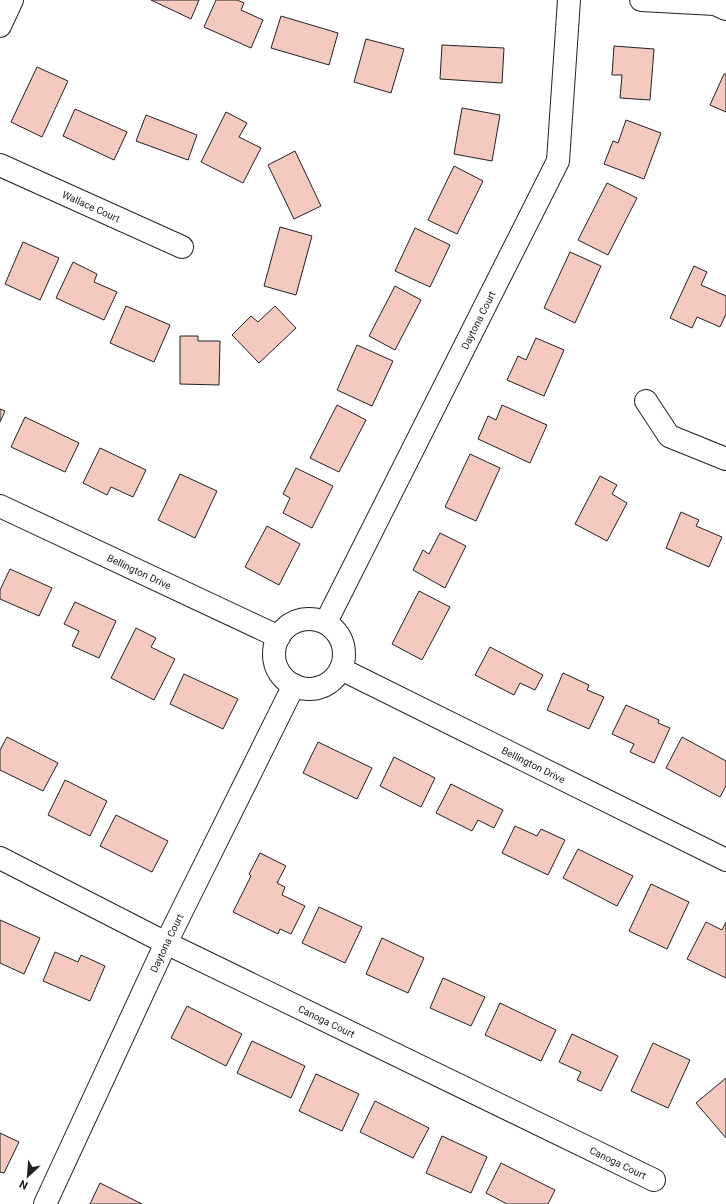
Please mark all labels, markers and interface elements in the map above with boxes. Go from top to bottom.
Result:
street label: Wallace Court [60,189,122,224]
street label: Daytona Court [459,289,498,351]
street label: Bellington Drive [105,552,173,592]
street label: Bellington Drive [500,745,567,785]
street label: Daytona Court [148,912,186,974]
street label: Canoga Court [296,1003,356,1040]
street label: Canoga Court [588,1145,648,1181]
north arrow [8,1156,48,1196]
text: N [17,1177,30,1192]

